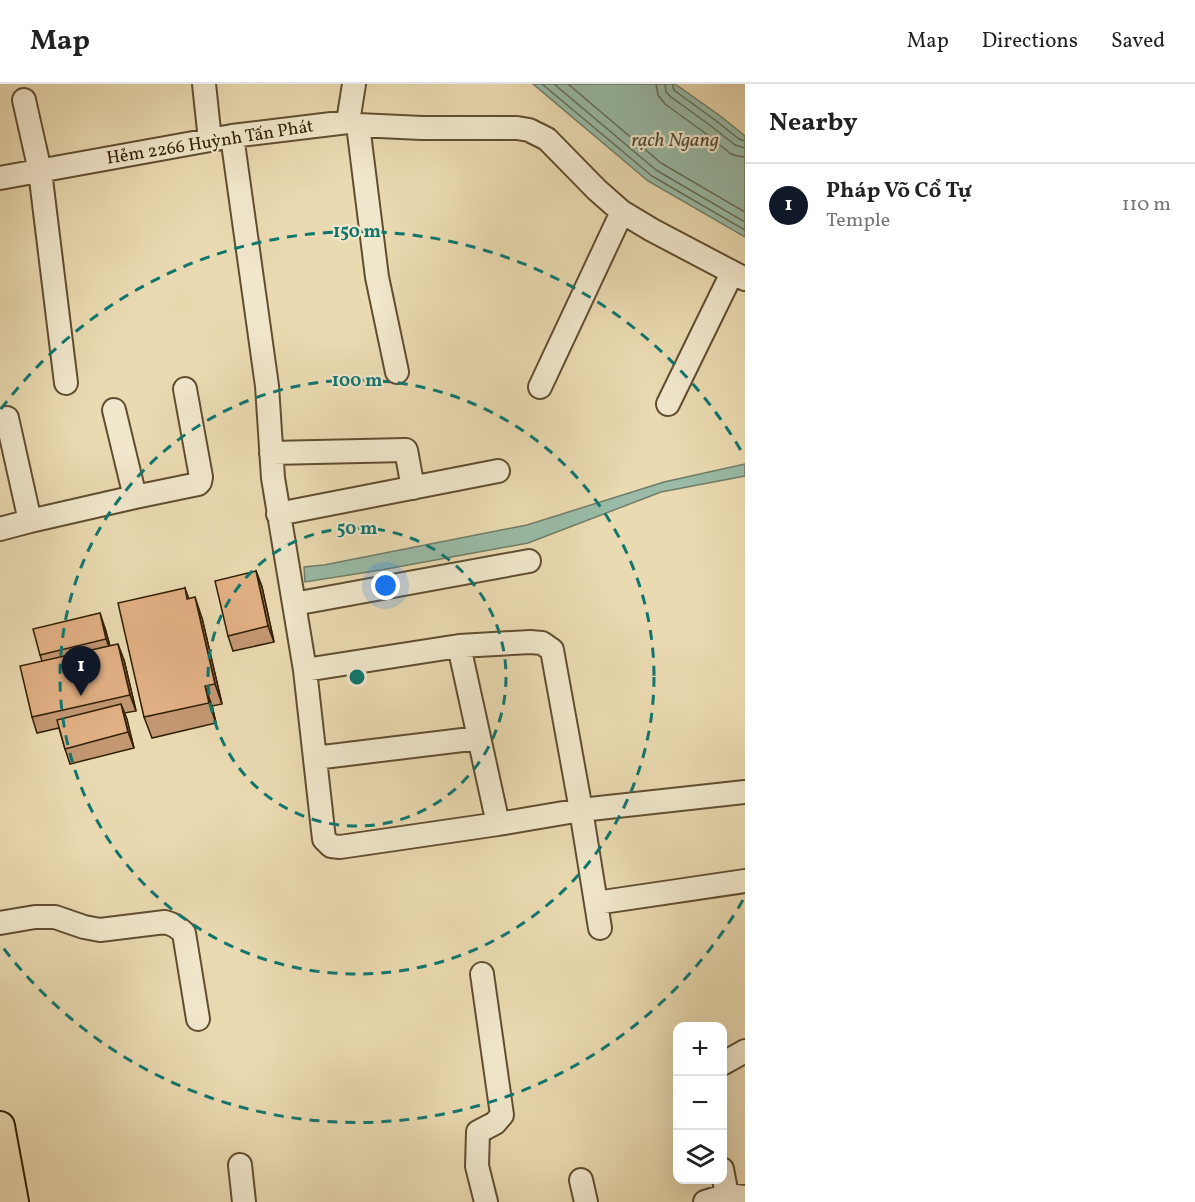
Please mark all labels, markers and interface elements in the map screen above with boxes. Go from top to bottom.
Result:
text: Map [30,22,90,61]
text: Map [907,27,949,56]
text: Directions [982,27,1078,56]
text: Saved [1111,27,1165,56]
text: Nearby [769,105,858,141]
street label: Hẻm 2266 Huỳnh Tấn Phát [105,114,315,172]
water label: rạch Ngang [631,127,719,155]
text: Pháp Võ Cổ Tự [826,176,973,207]
text: 1 [784,191,793,219]
text: 110 m [1122,191,1171,219]
text: Temple [826,207,890,235]
text: 150 m [333,220,381,245]
text: 100 m [332,369,382,394]
text: 50 m [337,517,377,542]
your location [371,571,400,600]
pin: 1 [62,646,100,696]
centre of rings [347,667,367,687]
map controls [673,1022,727,1184]
button: + [673,1022,727,1076]
button: − [673,1076,727,1130]
button: layers [673,1130,727,1184]

